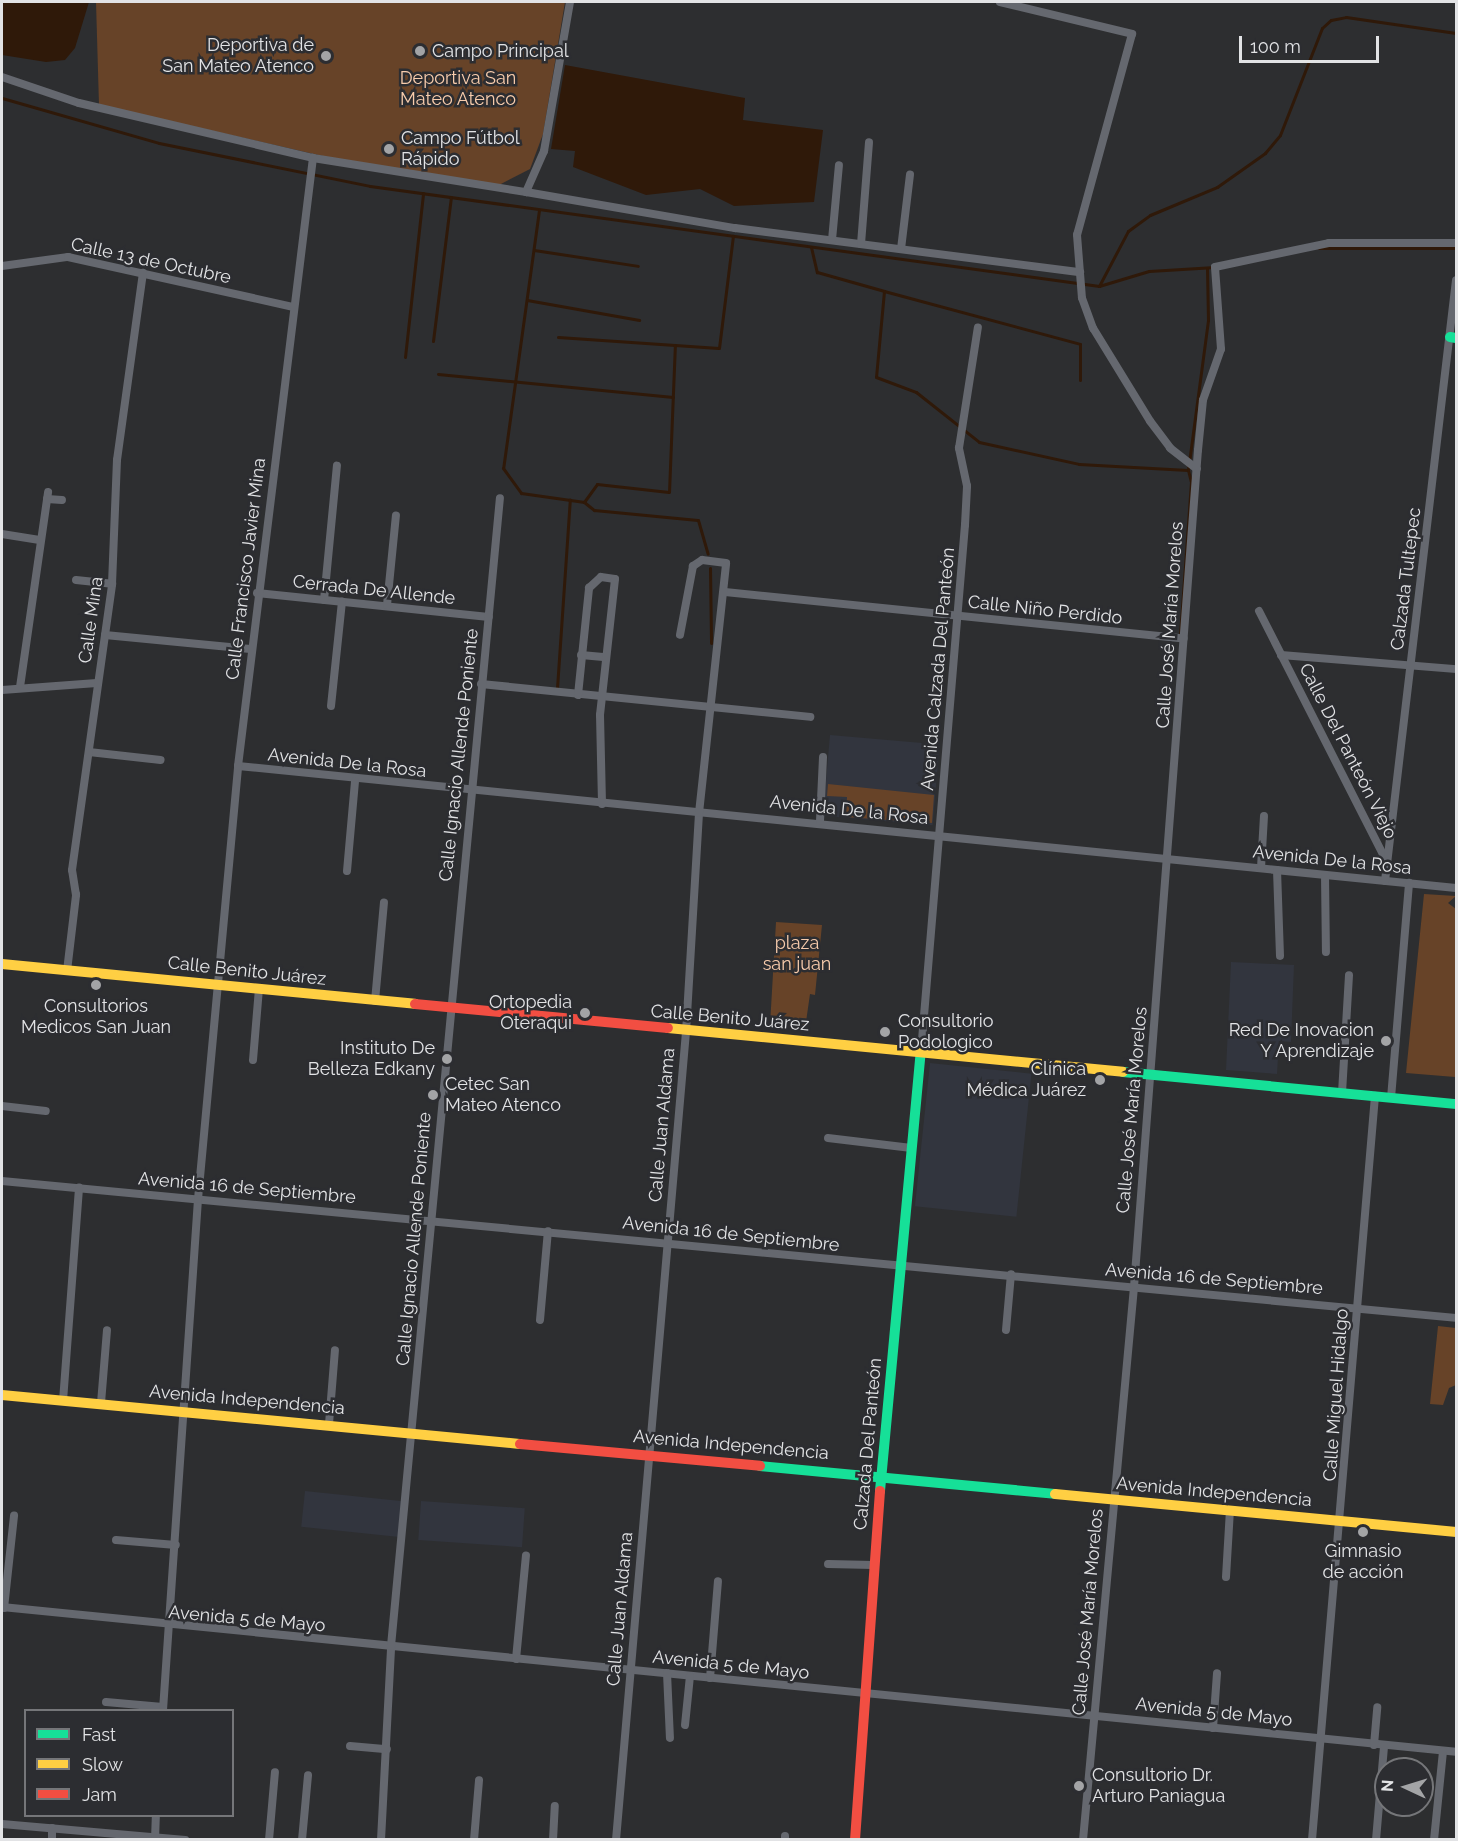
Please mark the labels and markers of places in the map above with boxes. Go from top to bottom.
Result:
place label: Deportiva de San Mateo Atenco [162,35,314,78]
place label: Campo Principal [432,40,569,62]
marker: Campo Principal [413,44,427,58]
marker: Deportiva de San Mateo Atenco [319,49,333,63]
place label: Campo Fútbol Rápido [401,128,520,170]
marker: Campo Fútbol Rápido [382,142,396,156]
marker: Consultorios Medicos San Juan [87,976,105,994]
place label: Ortopedia Oteraqui [489,992,572,1034]
place label: Consultorios Medicos San Juan [21,996,171,1038]
marker: Ortopedia Oteraqui [576,1004,594,1022]
place label: Consultorio Podologico [898,1011,993,1054]
place label: Red De Inovacion Y Aprendizaje [1229,1020,1374,1062]
marker: Consultorio Podologico [876,1023,894,1041]
marker: Red De Inovacion Y Aprendizaje [1379,1034,1393,1048]
place label: Instituto De Belleza Edkany [308,1038,435,1080]
marker: Instituto De Belleza Edkany [440,1052,454,1066]
place label: Clínica Médica Juárez [966,1059,1086,1102]
marker: Clínica Médica Juárez [1091,1071,1109,1089]
place label: Cetec San Mateo Atenco [445,1074,561,1116]
marker: Cetec San Mateo Atenco [426,1088,440,1102]
marker: Gimnasio de acción [1356,1525,1370,1539]
place label: Gimnasio de acción [1323,1541,1403,1584]
place label: Consultorio Dr. Arturo Paniagua [1092,1765,1225,1808]
marker: Consultorio Dr. Arturo Paniagua [1070,1777,1088,1795]

